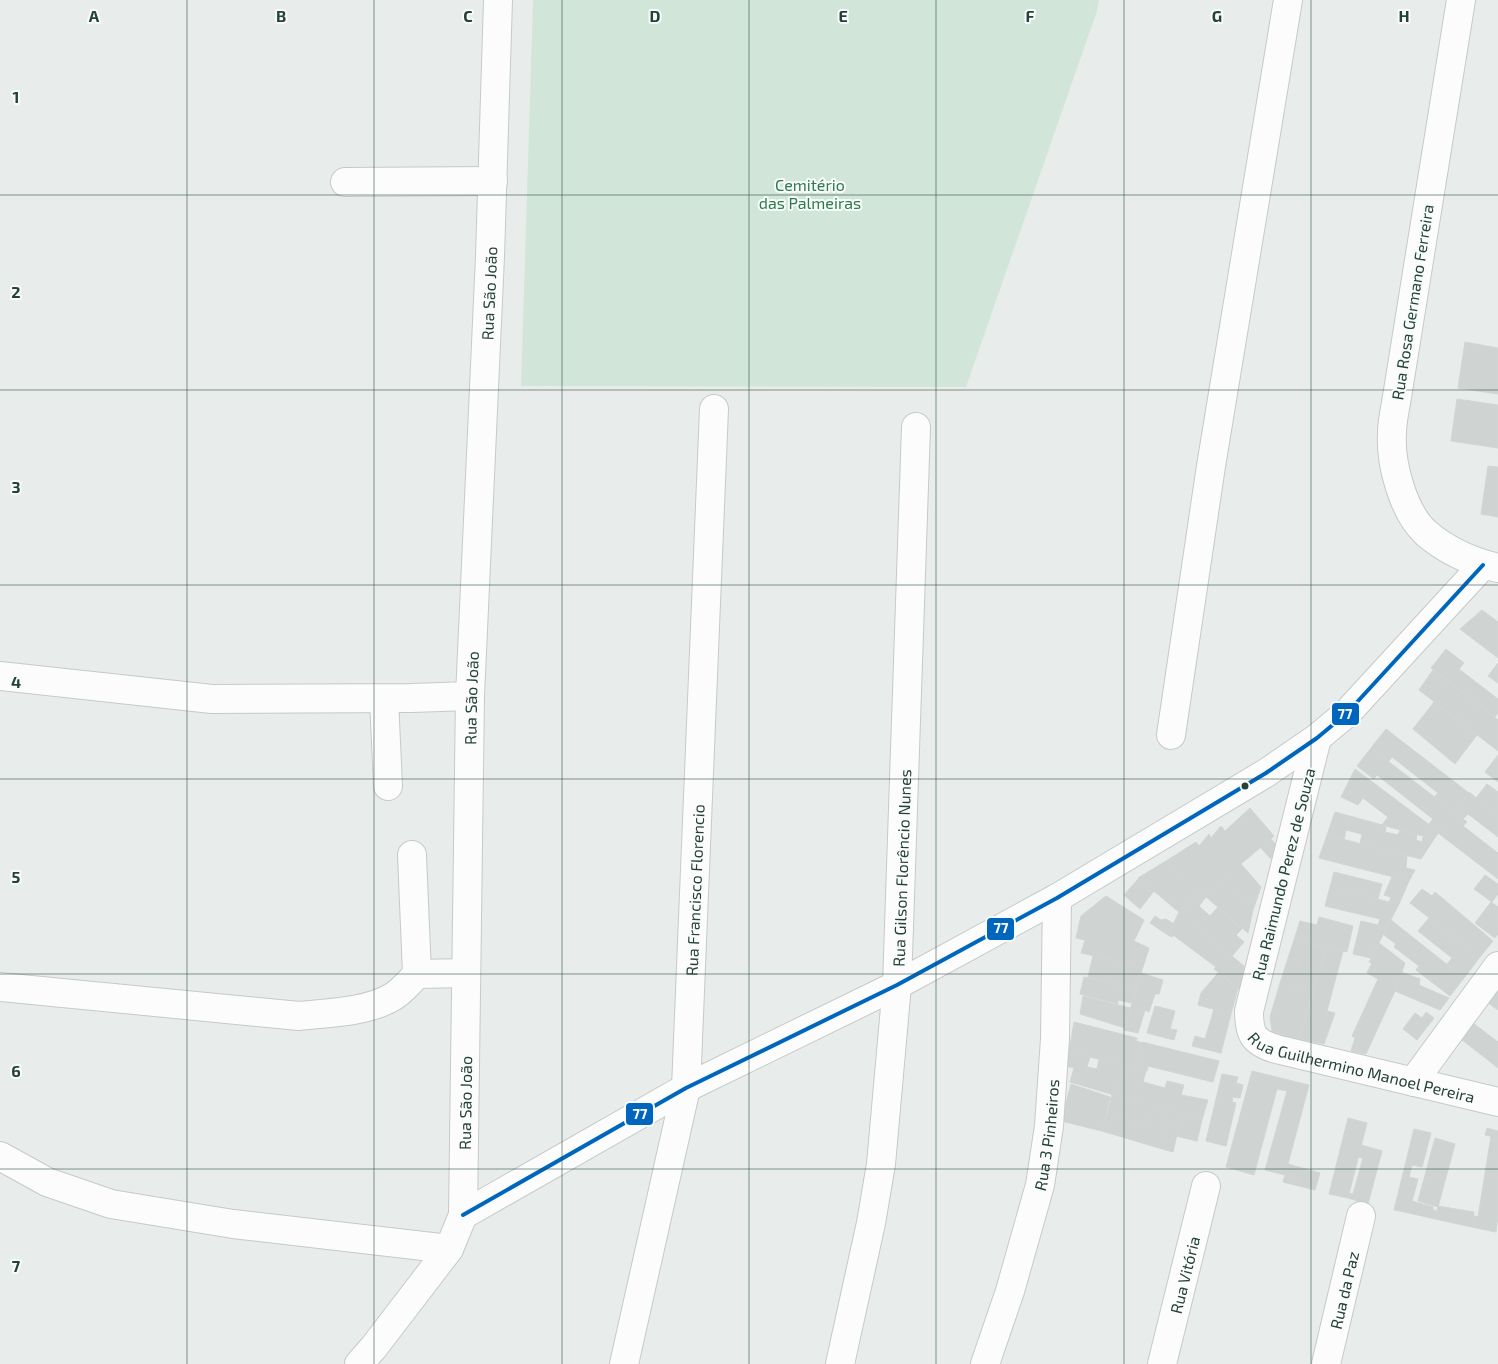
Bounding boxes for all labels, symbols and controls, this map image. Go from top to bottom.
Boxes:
text: A [89,6,100,25]
text: B [276,6,286,25]
text: C [463,6,473,25]
text: D [650,6,661,25]
text: E [838,6,848,25]
text: F [1026,6,1035,25]
text: G [1212,6,1222,25]
text: H [1398,6,1410,25]
text: 1 [13,87,19,106]
park label: Cemitério das Palmeiras [759,175,861,212]
street label: Rua Rosa Germano Ferreira [1387,203,1437,401]
street label: Rua São João [477,246,500,341]
text: 2 [11,282,21,301]
text: 3 [11,477,21,496]
street label: Rua São João [460,651,482,745]
text: 4 [11,672,21,691]
line badge: 77 [1331,702,1360,726]
text: 77 [1338,705,1353,722]
street label: Rua Raimundo Perez de Souza [1247,766,1319,982]
street label: Rua Gilson Florêncio Nunes [888,769,914,967]
unlabelled marker [1240,781,1250,791]
street label: Rua Francisco Florencio [681,804,707,976]
text: 5 [12,867,21,886]
line badge: 77 [986,917,1015,941]
text: 77 [994,919,1009,936]
street label: Rua Guilhermino Manoel Pereira [1245,1028,1477,1106]
street label: Rua São João [454,1056,475,1150]
text: 6 [11,1061,21,1080]
street label: Rua 3 Pinheiros [1029,1079,1062,1193]
line badge: 77 [625,1102,654,1126]
text: 77 [633,1105,648,1122]
street label: Rua Vitória [1165,1234,1203,1315]
street label: Rua da Paz [1325,1249,1362,1331]
text: 7 [12,1256,21,1275]

